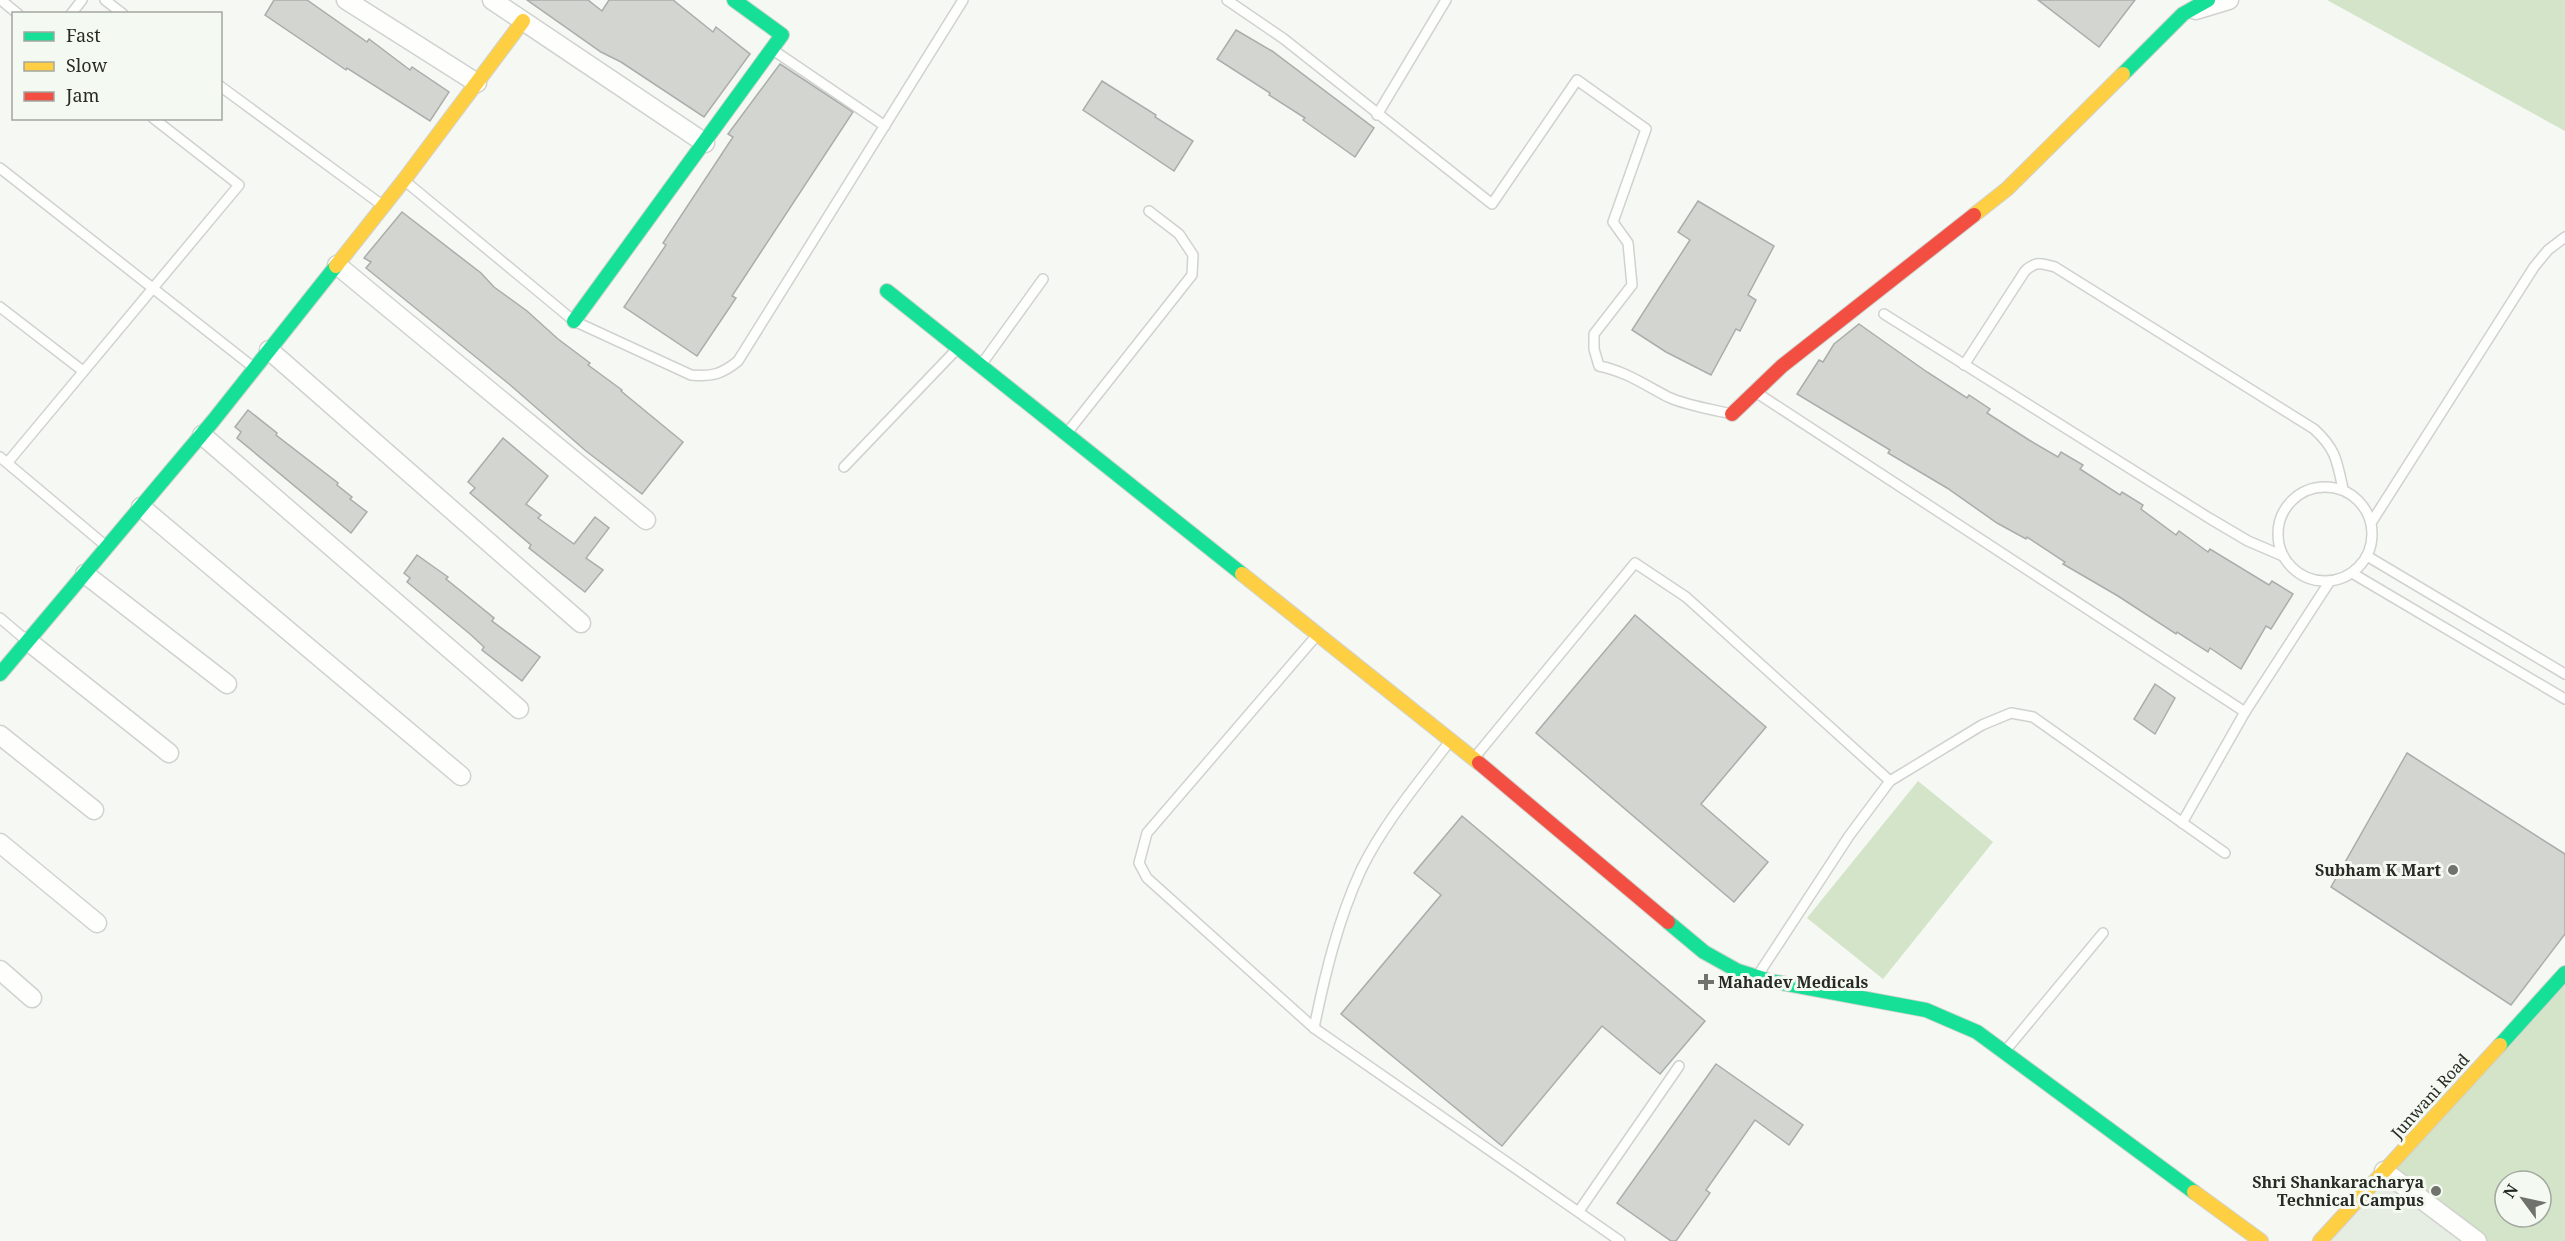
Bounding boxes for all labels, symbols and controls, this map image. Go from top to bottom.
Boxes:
legend [12,12,222,120]
text: Fast [66,23,101,47]
text: Slow [66,53,108,77]
text: Jam [65,83,100,107]
place label: Subham K Mart [2315,859,2442,881]
marker: Subham K Mart [2446,863,2460,877]
place label: Mahadev Medicals [1718,971,1869,993]
marker: Mahadev Medicals [1699,975,1713,989]
street label: Junwani Road [2385,1049,2474,1144]
north arrow [2493,1169,2553,1229]
place label: Shri Shankaracharya Technical Campus [2252,1171,2424,1211]
text: N [2498,1179,2523,1202]
marker: Shri Shankaracharya Technical Campus [2429,1184,2443,1198]

